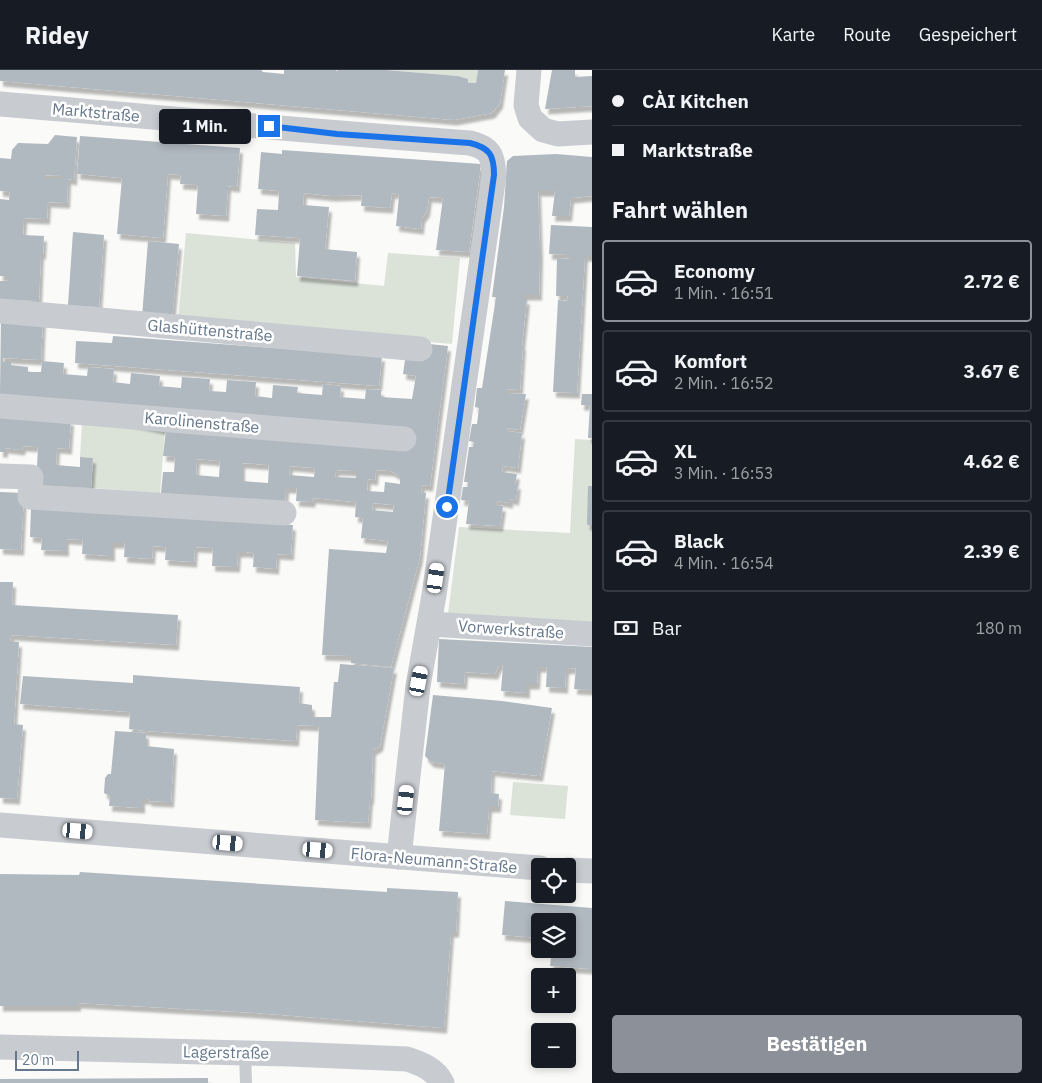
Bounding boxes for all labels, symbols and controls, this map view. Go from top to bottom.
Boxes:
text: Ridey [25,19,89,51]
text: Karte [772,23,815,46]
text: Route [843,23,891,46]
text: Gespeichert [919,23,1017,46]
text: CÀI Kitchen [642,89,749,113]
street label: Marktstraße [51,98,141,126]
callout: 1 Min. [159,108,252,144]
route end [258,115,280,137]
text: 1 Min. [182,116,228,136]
text: Marktstraße [642,138,753,162]
text: Fahrt wählen [612,195,748,224]
icon: car [614,259,659,304]
text: Economy [674,259,755,283]
text: 2.72 € [964,269,1020,293]
text: 1 Min. · 16:51 [674,283,774,303]
street label: Glashüttenstraße [147,315,274,345]
icon: car [614,349,659,394]
text: Komfort [674,349,747,373]
text: 3.67 € [964,359,1020,383]
text: 2 Min. · 16:52 [674,373,774,393]
street label: Karolinenstraße [144,407,260,437]
icon: car [614,439,659,484]
text: XL [674,439,697,463]
text: 4.62 € [964,449,1020,473]
text: 3 Min. · 16:53 [674,463,774,483]
route start [436,496,458,518]
icon: car [614,529,659,574]
text: Black [674,529,724,553]
text: 2.39 € [964,539,1020,563]
text: 4 Min. · 16:54 [674,553,774,573]
car [426,562,445,594]
icon: cash [612,614,640,642]
street label: Vorwerkstraße [457,615,565,643]
text: Bar [652,616,682,640]
text: 180 m [975,618,1022,638]
car [408,665,429,697]
car [396,784,415,816]
car [62,822,93,840]
car [212,834,243,852]
car [302,841,333,859]
street label: Flora-Neumann-Straße [350,843,518,877]
map controls [531,858,576,1068]
button: locate [531,858,576,903]
button: layers [531,913,576,958]
button: + [531,968,576,1013]
button: Bestätigen [612,1015,1022,1073]
button: − [531,1023,576,1068]
street label: Lagerstraße [183,1041,269,1063]
scale bar [15,1048,79,1071]
text: 20 m [22,1051,54,1069]

